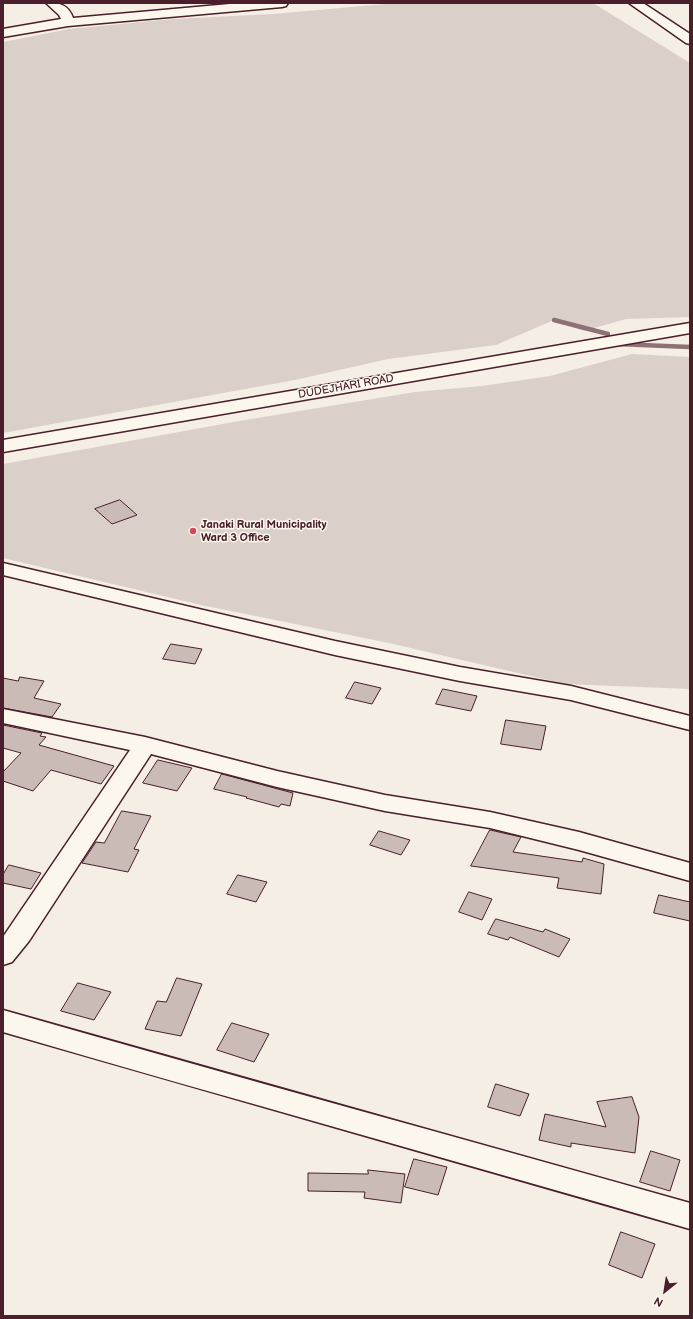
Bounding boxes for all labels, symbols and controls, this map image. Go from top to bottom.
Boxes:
street label: DUDEJHARI ROAD [297,372,395,402]
place label: Janaki Rural Municipality Ward 3 Office [201,518,327,544]
marker: Janaki Rural Municipality Ward 3 Office [188,526,198,536]
north arrow [645,1271,685,1311]
text: N [652,1294,666,1310]

